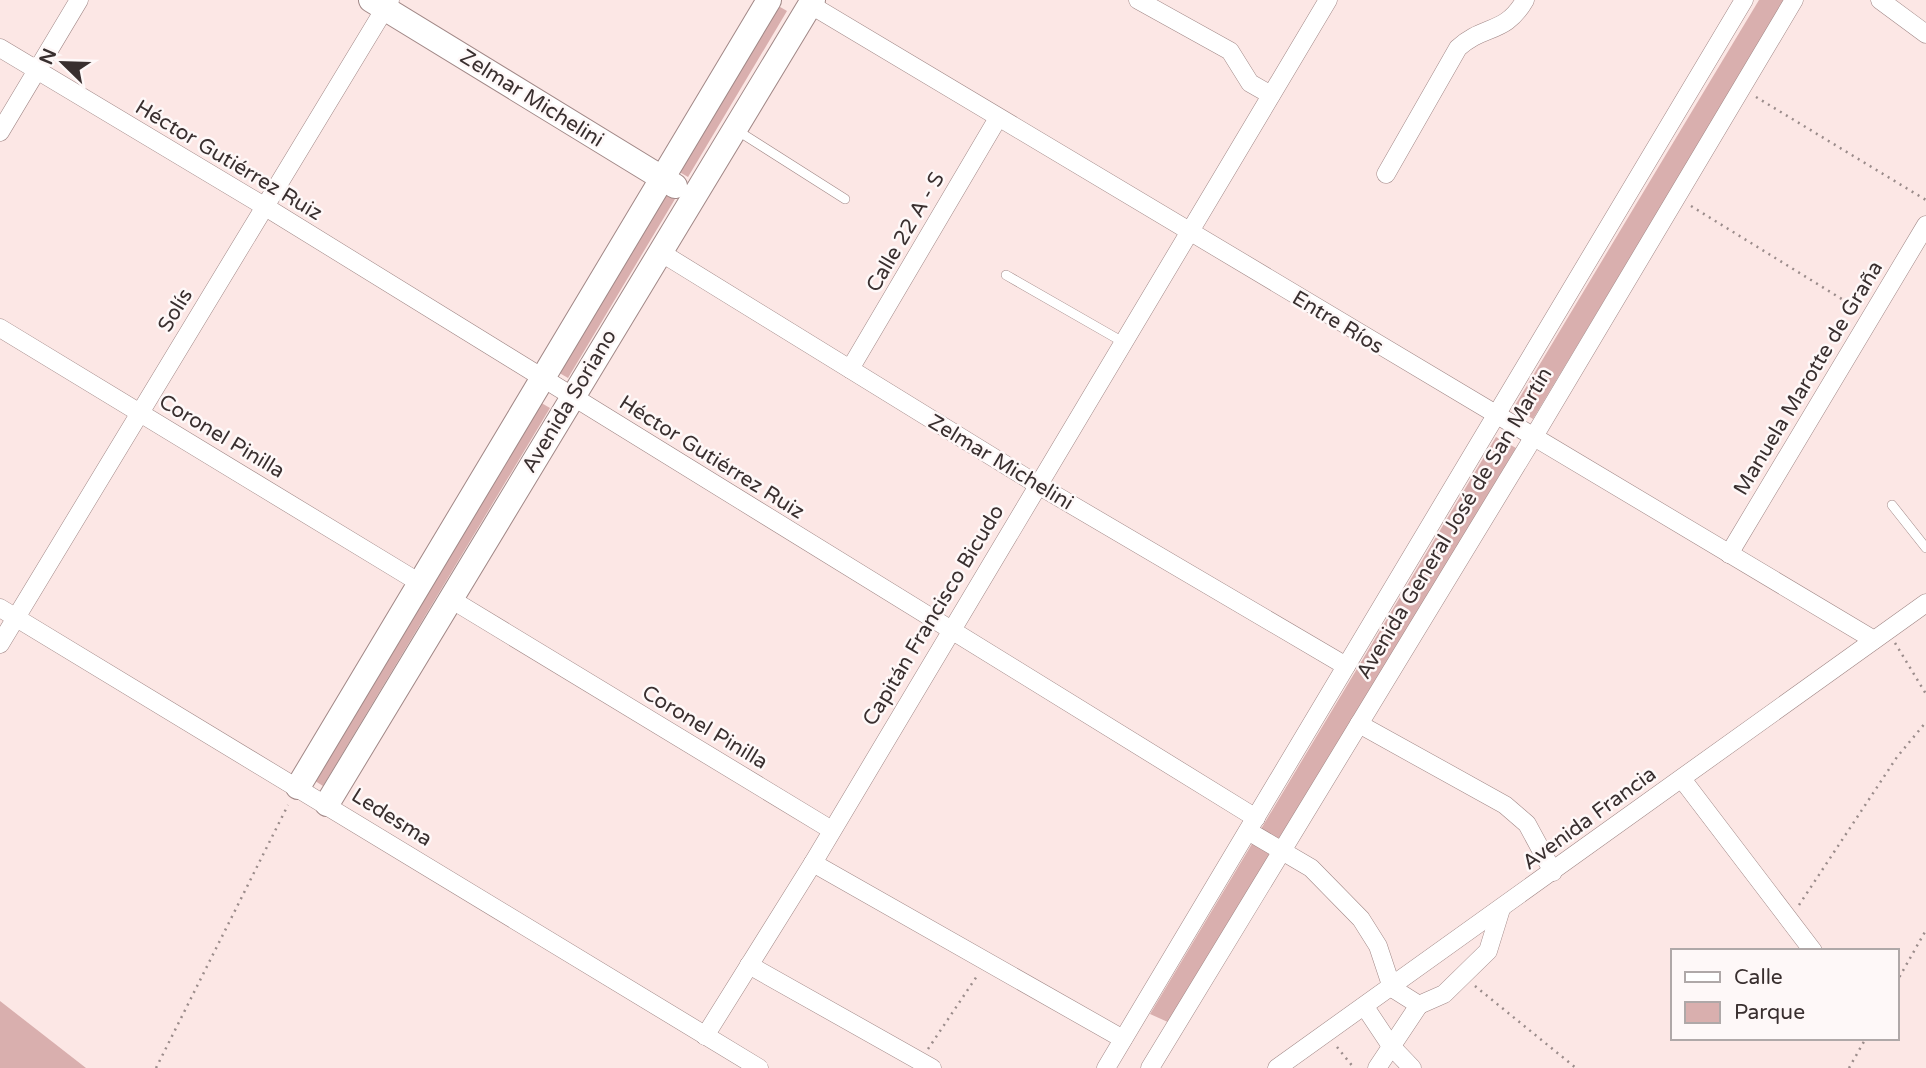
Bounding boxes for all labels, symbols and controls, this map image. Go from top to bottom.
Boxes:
north arrow [28,28,98,98]
street label: Zelmar Michelini [455,44,608,153]
text: N [35,45,61,68]
street label: Héctor Gutiérrez Ruiz [131,95,327,226]
street label: Calle 22 A - S [861,168,950,297]
street label: Manuela Marotte de Graña [1729,257,1888,500]
street label: Solís [153,284,198,337]
street label: Entre Ríos [1288,285,1388,359]
street label: Avenida Soriano [517,325,622,477]
street label: Avenida General José de San Martín [1351,363,1558,684]
street label: Coronel Pinilla [154,389,289,484]
street label: Héctor Gutiérrez Ruiz [615,390,809,525]
street label: Zelmar Michelini [924,409,1078,516]
street label: Capitán Francisco Bicudo [857,500,1009,730]
street label: Coronel Pinilla [637,680,772,775]
street label: Avenida Francia [1517,761,1661,875]
street label: Ledesma [347,783,437,852]
legend [1671,949,1898,1040]
text: Calle [1734,965,1783,990]
text: Parque [1734,1000,1805,1025]

